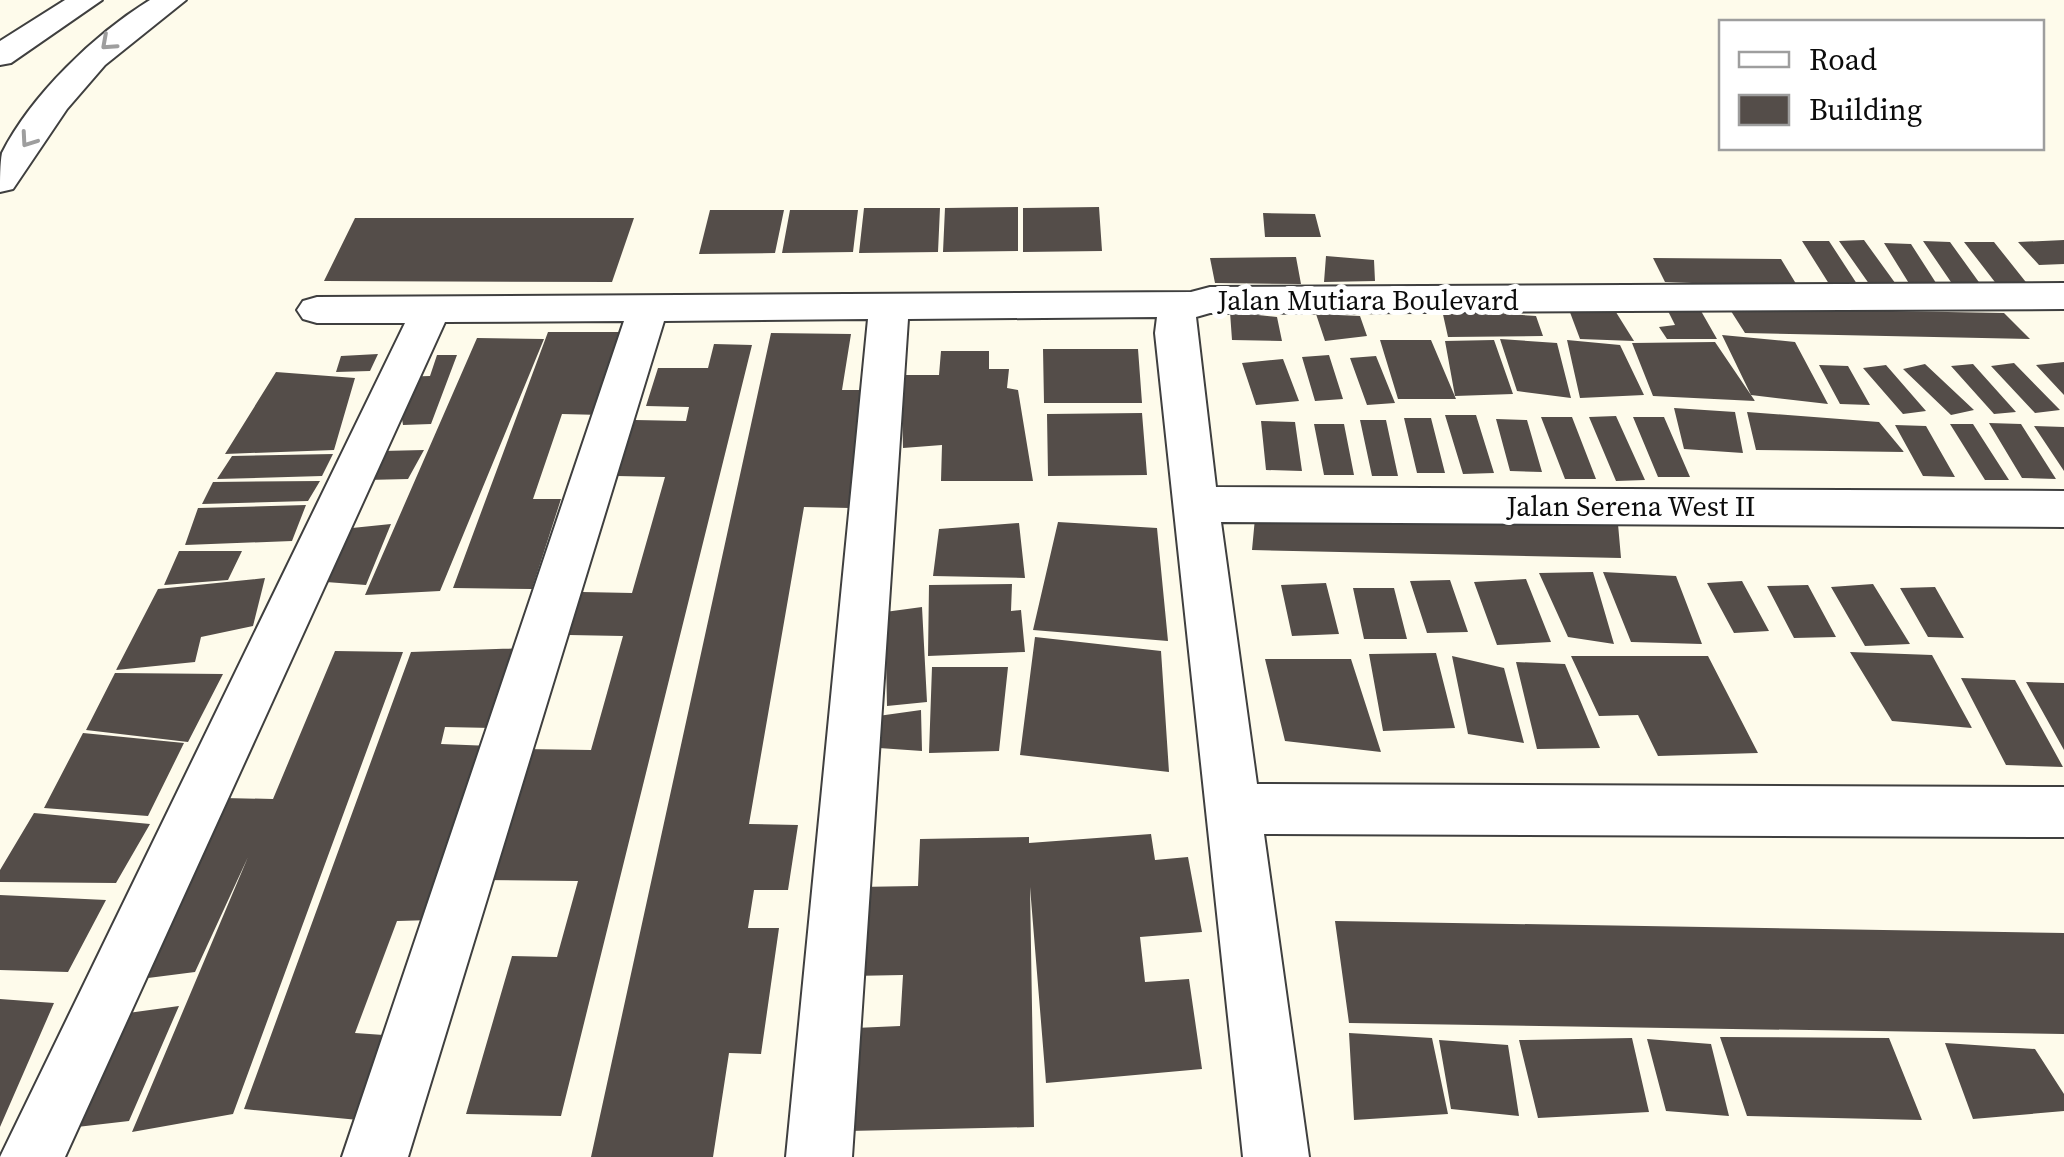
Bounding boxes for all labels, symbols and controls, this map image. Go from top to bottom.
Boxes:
legend [1719,20,2044,150]
one-way arrow [101,31,120,49]
text: Road [1809,39,1877,80]
text: Building [1809,89,1922,130]
one-way arrow [22,129,40,148]
street label: Jalan Mutiara Boulevard [1216,281,1519,319]
street label: Jalan Serena West II [1506,487,1755,525]

